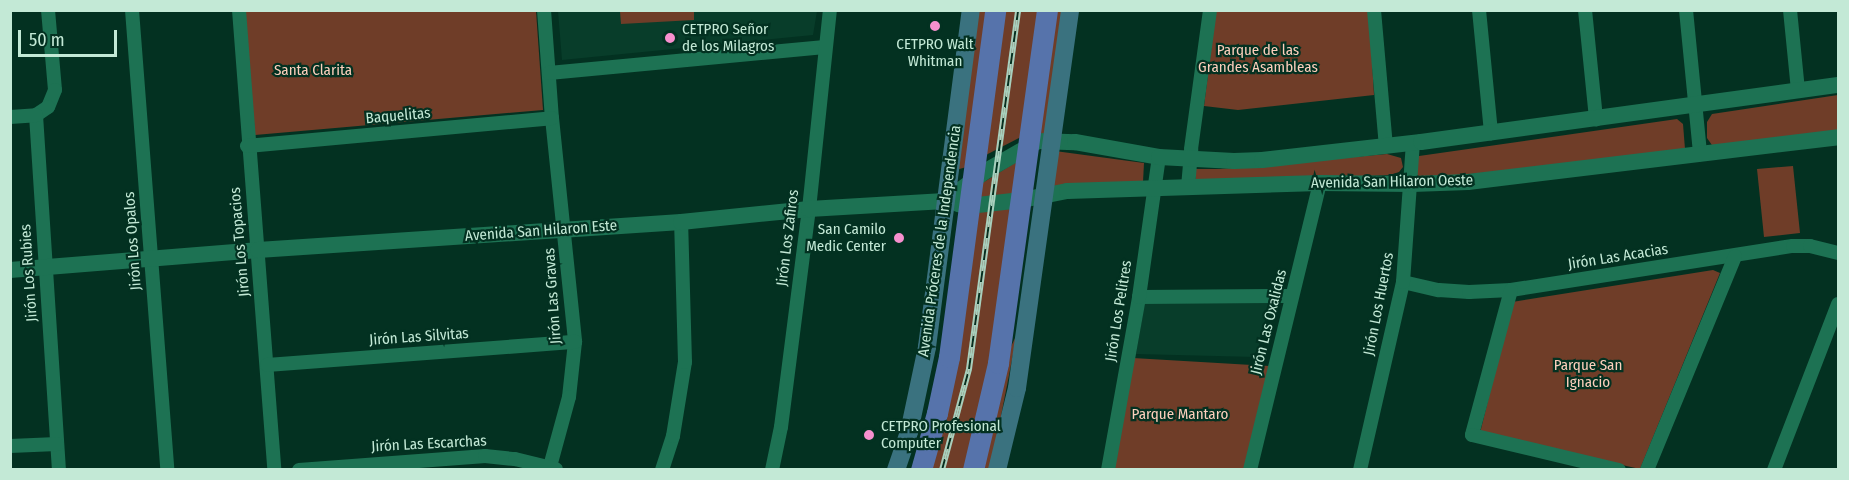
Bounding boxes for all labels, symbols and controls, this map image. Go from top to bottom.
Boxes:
scale bar [21,18,120,56]
marker: CETPRO Walt Whitman [928,19,942,33]
place label: CETPRO Señor de los Milagros [682,20,774,55]
text: 50 m [29,29,65,51]
marker: CETPRO Señor de los Milagros [663,31,677,45]
place label: CETPRO Walt Whitman [896,35,974,70]
park label: Parque de las Grandes Asambleas [1198,41,1318,76]
park label: Santa Clarita [274,62,352,80]
street label: Baquelitas [365,104,431,128]
street label: Avenida Próceres de la Independencia [915,124,965,358]
street label: Avenida San Hilaron Oeste [1311,172,1473,192]
street label: Jirón Los Topacios [226,187,254,297]
street label: Jirón Los Zafiros [773,189,803,287]
street label: Jirón Los Opalos [121,191,145,291]
street label: Avenida San Hilaron Este [464,217,618,245]
place label: San Camilo Medic Center [806,220,886,255]
street label: Jirón Los Rubies [17,224,41,322]
marker: San Camilo Medic Center [890,229,908,247]
street label: Jirón Las Acacias [1567,240,1669,274]
street label: Jirón Las Gravas [541,247,565,345]
street label: Jirón Los Huertos [1360,251,1398,357]
street label: Jirón Los Pelitres [1102,259,1136,363]
street label: Jirón Las Oxalidas [1247,267,1291,377]
street label: Jirón Las Silvitas [369,325,469,349]
park label: Parque San Ignacio [1554,356,1622,391]
park label: Parque Mantaro [1132,406,1228,424]
place label: CETPRO Profesional Computer [881,417,1001,452]
marker: CETPRO Profesional Computer [862,428,876,442]
street label: Jirón Las Escarchas [371,432,487,456]

